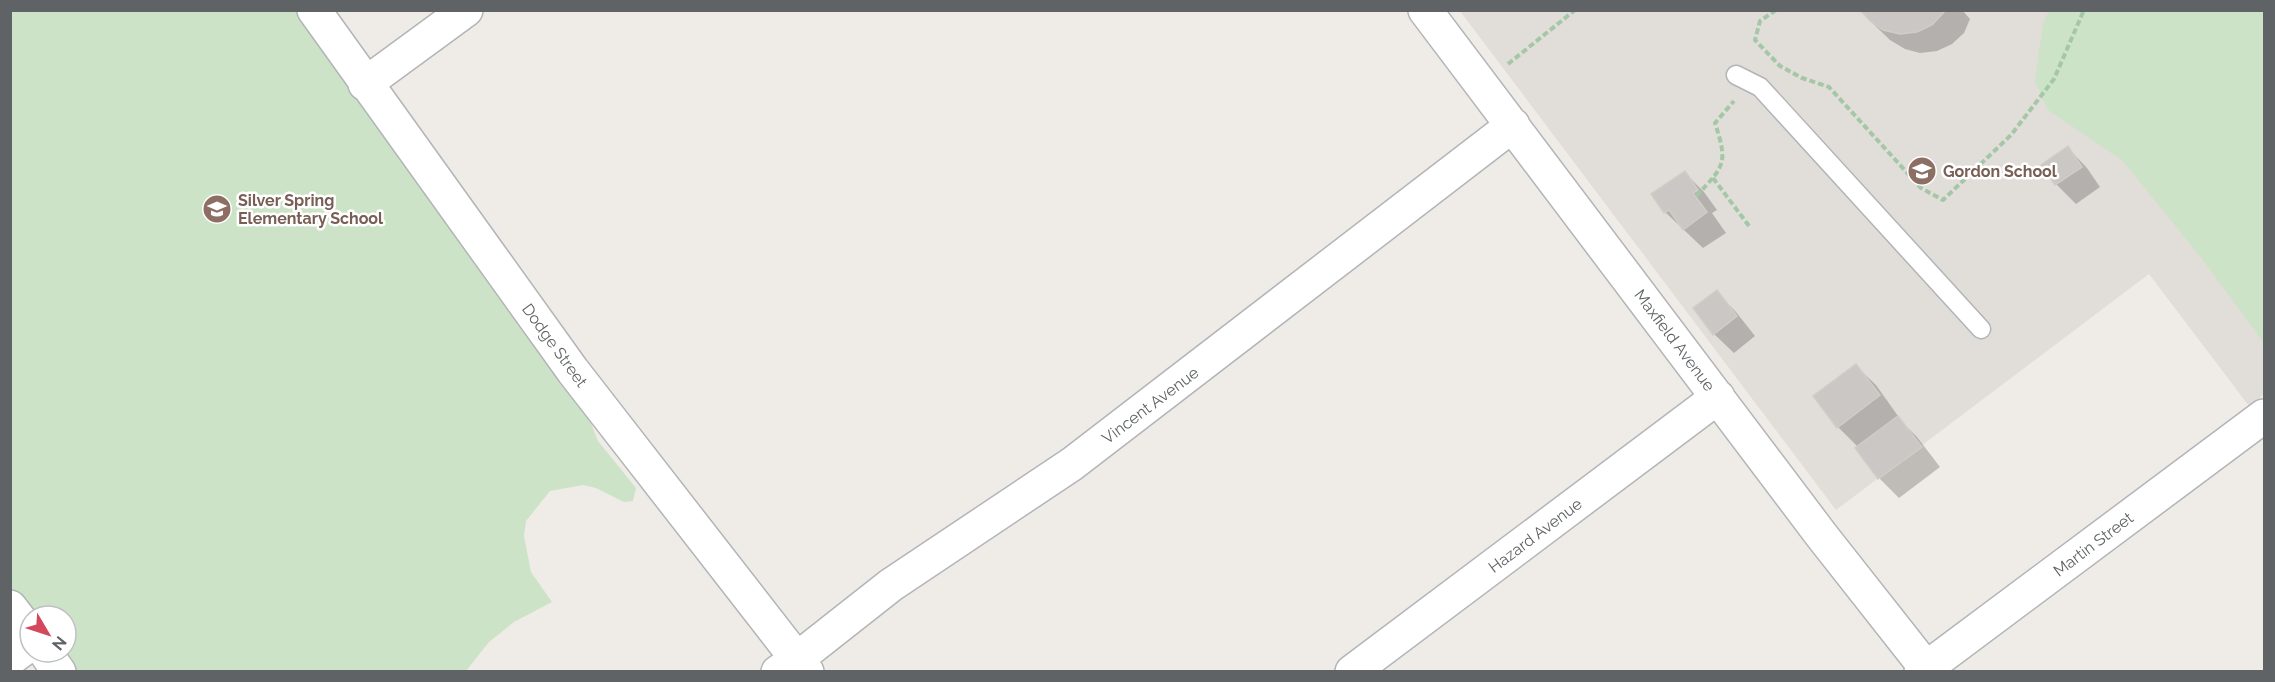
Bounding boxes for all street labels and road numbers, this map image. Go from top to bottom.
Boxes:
street label: Maxfield Avenue [1630,286,1719,395]
street label: Dodge Street [518,300,592,391]
street label: Vincent Avenue [1098,363,1202,448]
street label: Hazard Avenue [1485,494,1586,577]
street label: Martin Street [2050,508,2137,581]

